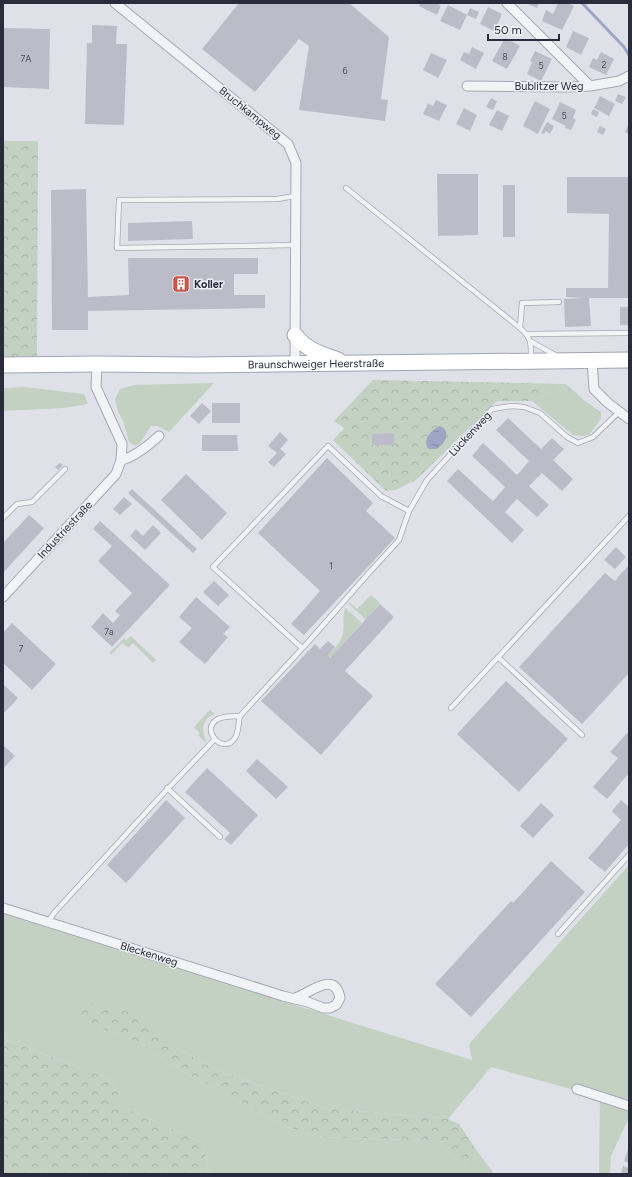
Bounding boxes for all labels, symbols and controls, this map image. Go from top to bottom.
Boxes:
scale bar [488,16,559,42]
text: 50 m [494,23,522,37]
house number: 8 [502,51,508,62]
house number: 7A [21,53,31,64]
house number: 2 [601,59,607,70]
house number: 5 [538,60,544,71]
house number: 6 [342,65,348,76]
street label: Bublitzer Weg [515,80,583,93]
street label: Bruchkampweg [216,84,284,142]
house number: 5 [561,110,567,121]
building icon: Koller [171,274,191,294]
place label: Koller [194,278,224,291]
street label: Braunschweiger Heerstraße [248,356,384,371]
street label: Lückenweg [446,409,494,459]
street label: Industriestraße [35,498,95,562]
house number: 1 [329,560,333,571]
house number: 7a [104,626,114,637]
house number: 7 [19,643,24,654]
street label: Bleckenweg [119,939,179,969]

